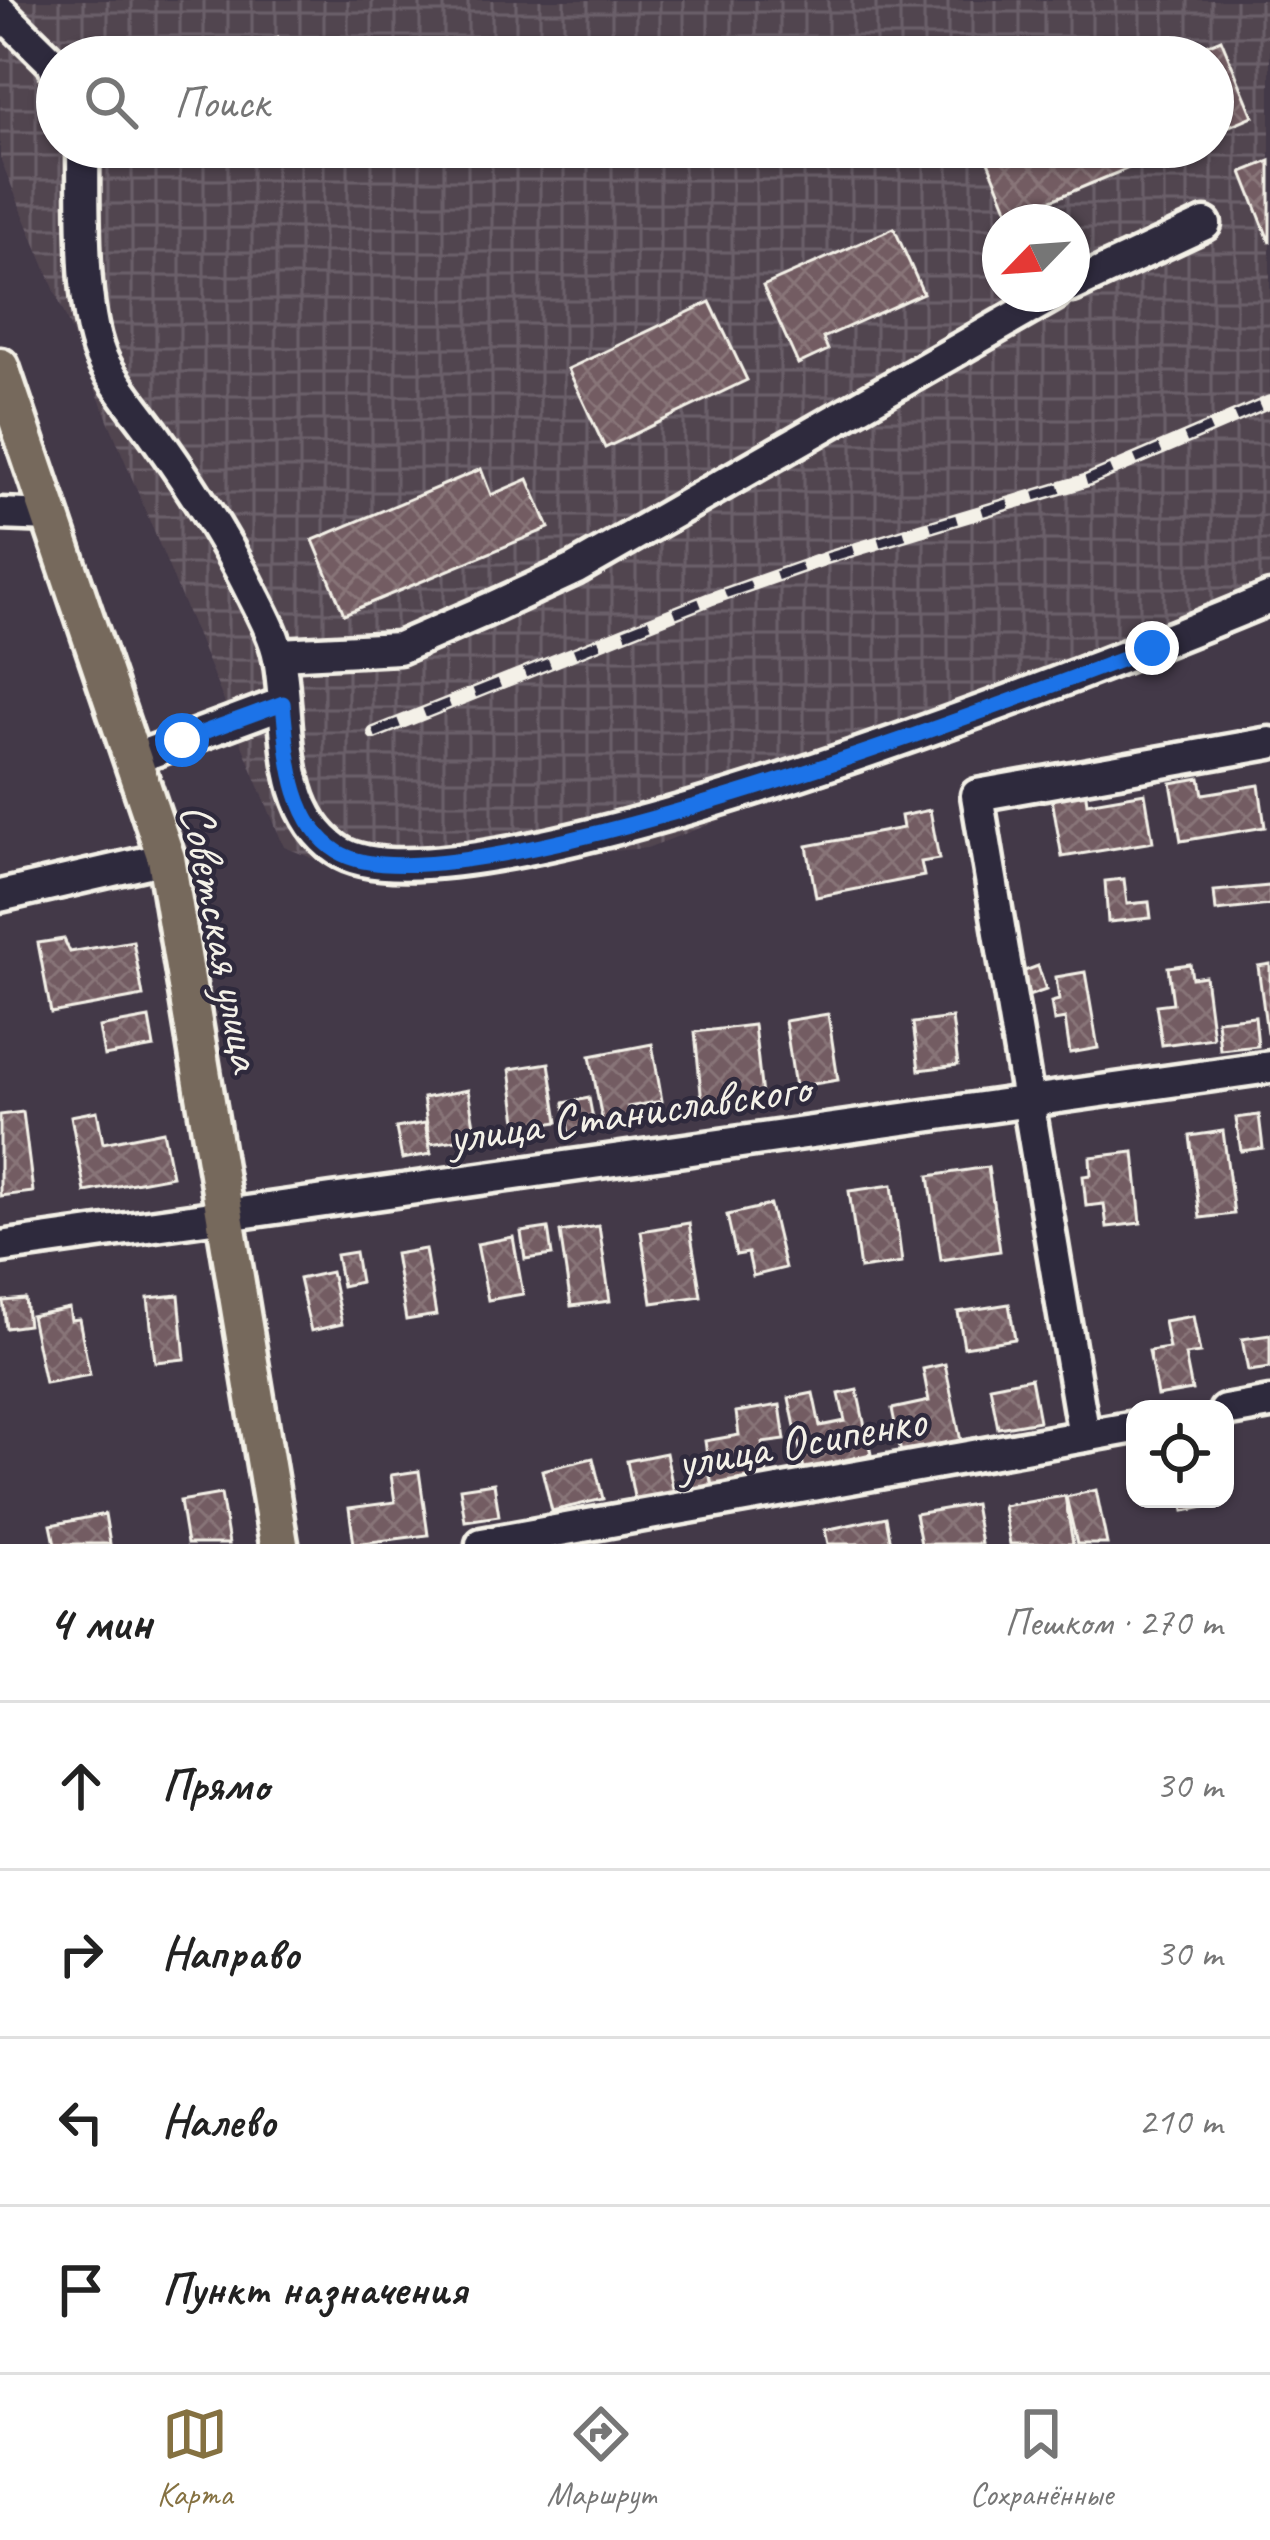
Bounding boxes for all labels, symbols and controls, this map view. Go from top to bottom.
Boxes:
search box [36,36,1234,168]
icon: search [78,69,144,135]
text: Поиск [174,74,269,131]
north arrow [982,204,1090,312]
route end [1125,621,1179,675]
route start [155,713,209,767]
street label: Советская улица [167,798,278,1079]
street label: улица Станиславского [442,1056,818,1167]
street label: улица Осипенко [669,1389,932,1493]
map controls [1126,1400,1234,1508]
button: locate [1126,1400,1234,1508]
text: 4 мин [48,1590,152,1654]
text: Пешком · 270 m [1004,1598,1222,1647]
icon: ahead [48,1753,114,1819]
text: Прямо [162,1757,269,1814]
text: 30 m [1156,1761,1222,1810]
icon: right [48,1921,114,1987]
text: Направо [162,1925,300,1982]
text: 30 m [1156,1929,1222,1978]
icon: left [48,2089,114,2155]
text: Налево [162,2093,276,2150]
text: 210 m [1138,2097,1222,2146]
icon: arrive [48,2257,114,2323]
text: Пункт назначения [162,2261,467,2318]
tab: Карта [157,2401,233,2515]
tab: Маршрут [547,2401,656,2515]
tab: Сохранённые [970,2401,1113,2515]

